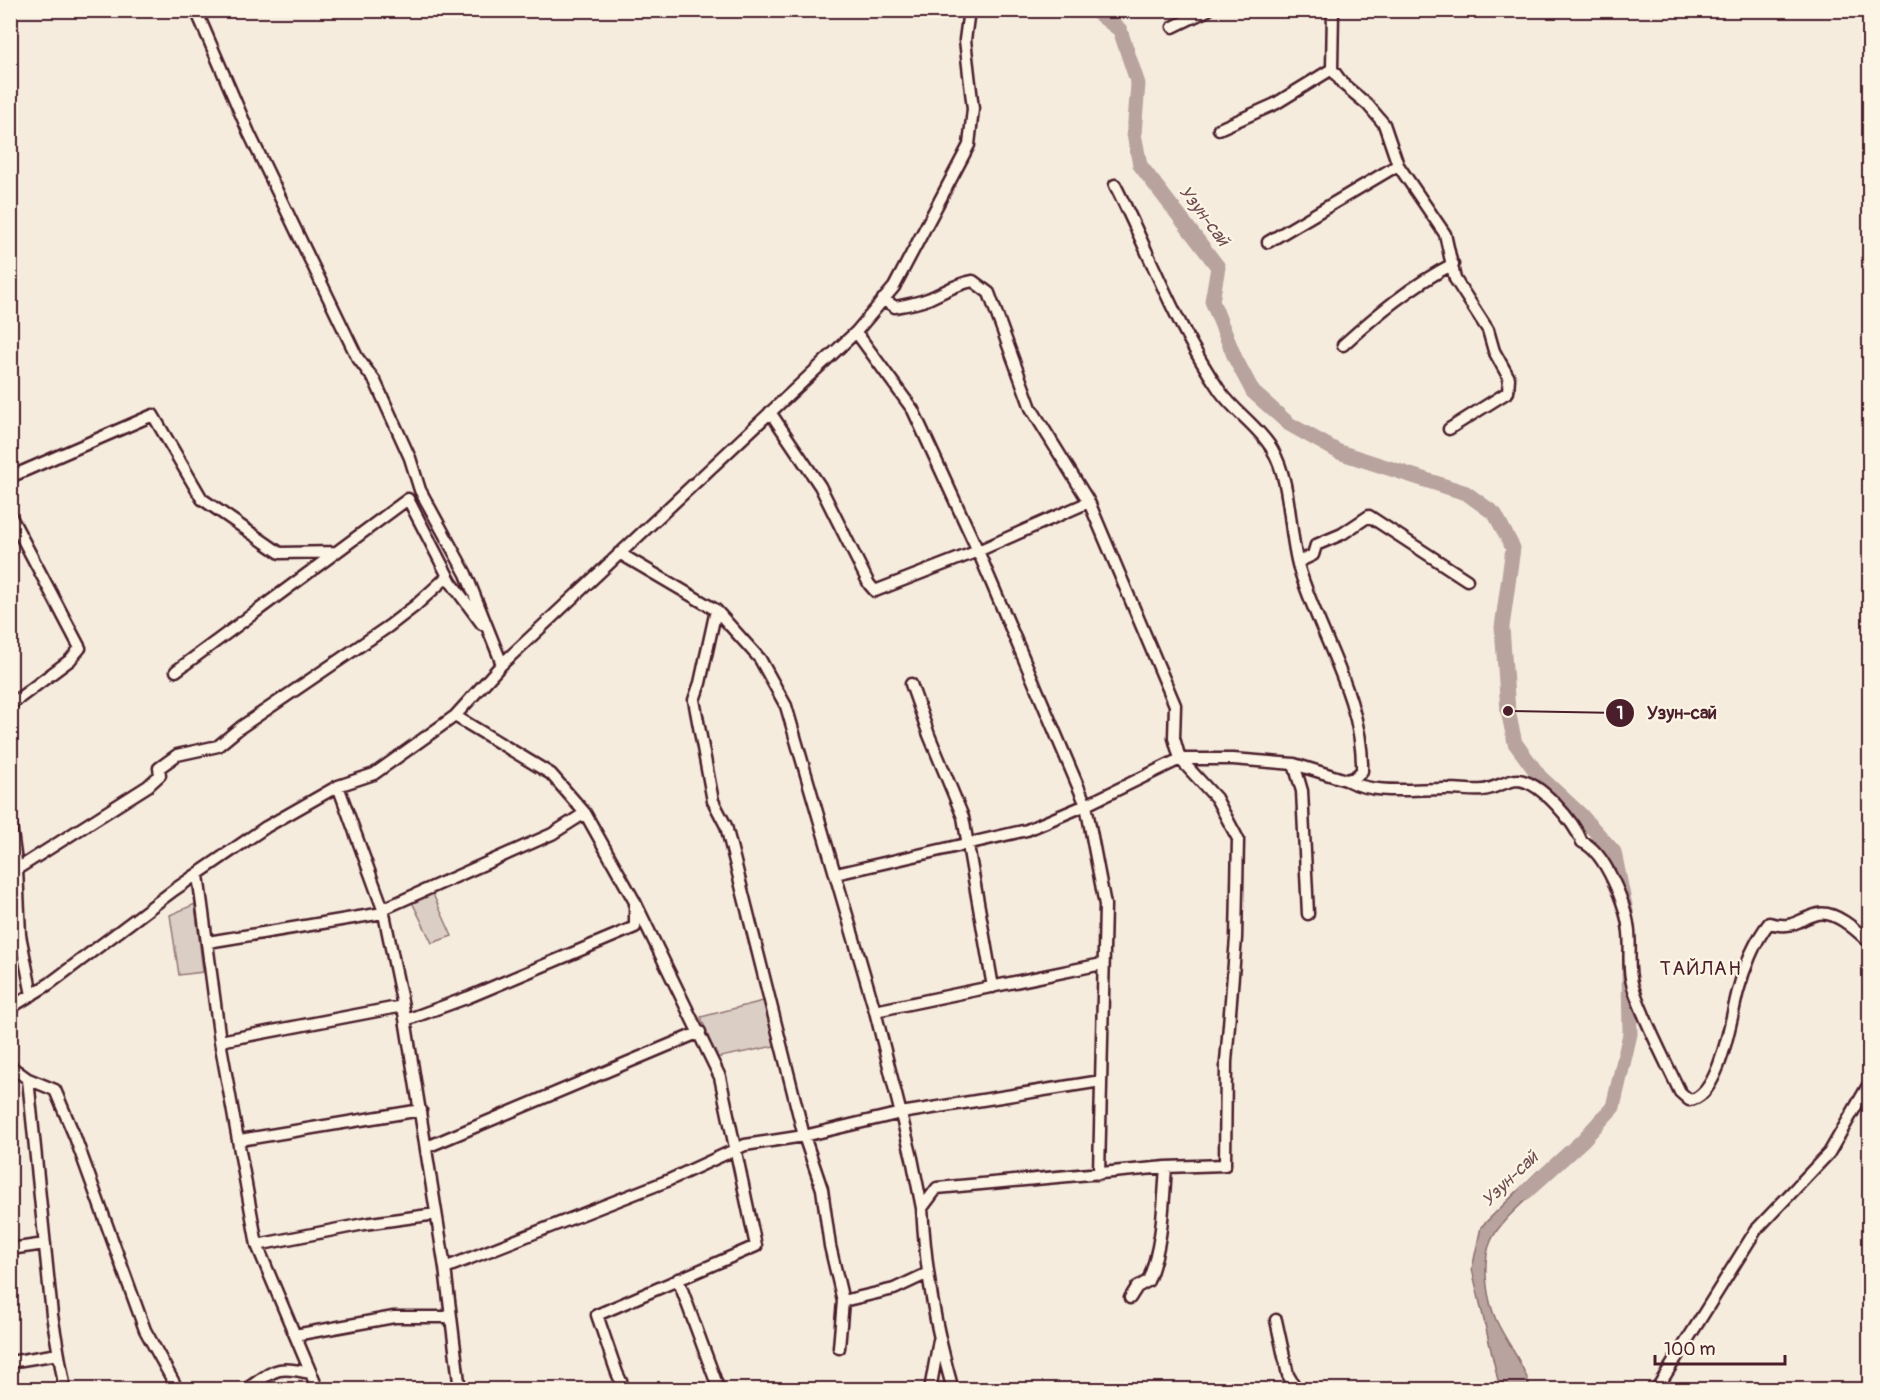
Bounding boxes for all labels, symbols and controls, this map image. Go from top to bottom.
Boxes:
water label: Узун-сай [1174,181,1235,252]
callout: Узун-сай [1605,695,1729,731]
text: 1 [1616,702,1624,725]
text: Узун-сай [1647,702,1717,725]
district label: ТАЙЛАН [1660,956,1742,981]
water label: Узун-сай [1477,1145,1544,1212]
scale bar [1655,1328,1786,1366]
text: 100 m [1664,1338,1716,1361]

